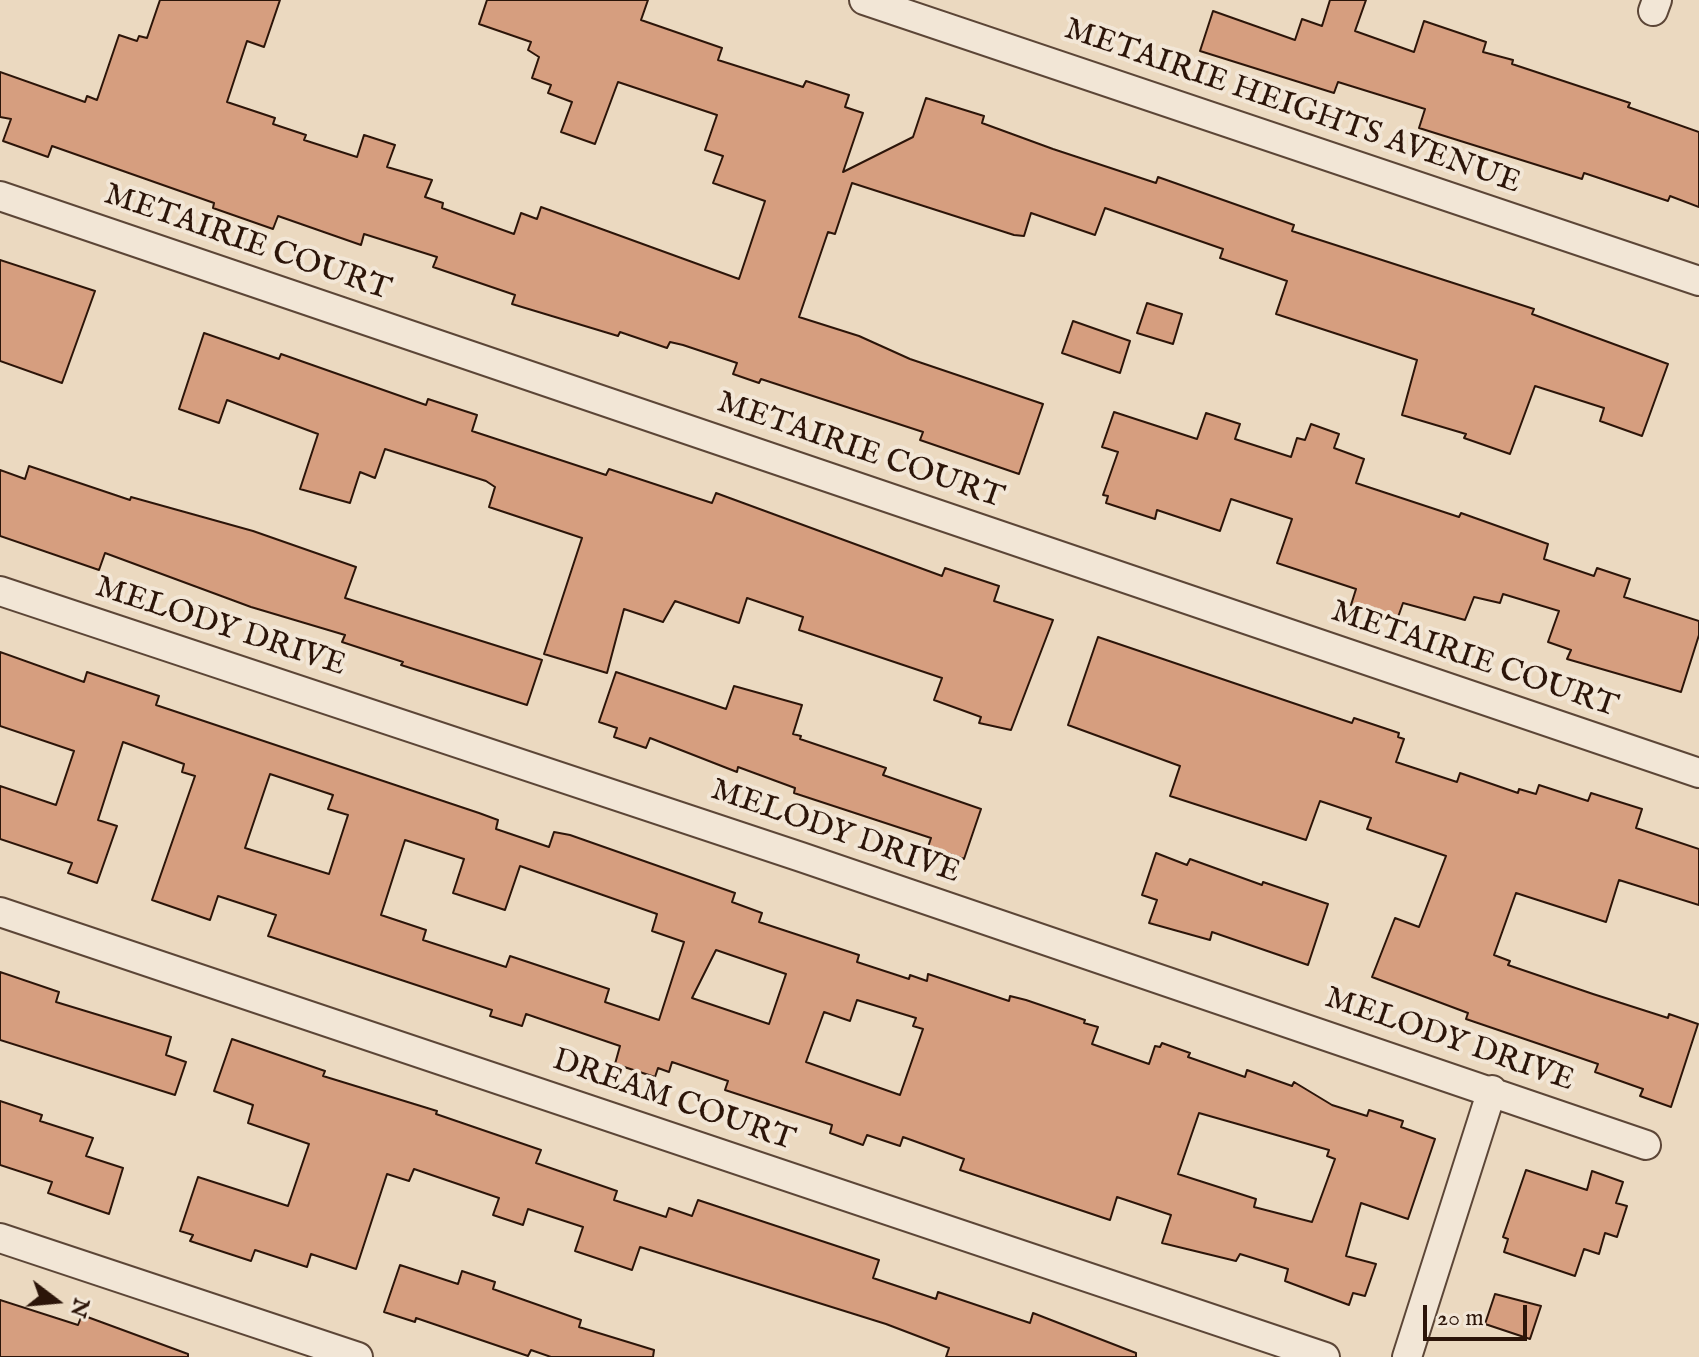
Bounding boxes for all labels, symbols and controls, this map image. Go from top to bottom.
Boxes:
street label: METAIRIE HEIGHTS AVENUE [1059,12,1525,204]
street label: METAIRIE COURT [99,177,395,311]
street label: METAIRIE COURT [712,385,1008,519]
street label: MELODY DRIVE [90,569,350,687]
street label: METAIRIE COURT [1326,594,1622,728]
street label: MELODY DRIVE [705,772,965,894]
street label: MELODY DRIVE [1319,980,1579,1102]
street label: DREAM COURT [547,1043,799,1161]
north arrow [16,1261,96,1341]
scale bar [1427,1289,1531,1339]
text: N [63,1295,95,1321]
text: 20 m [1437,1303,1484,1334]

